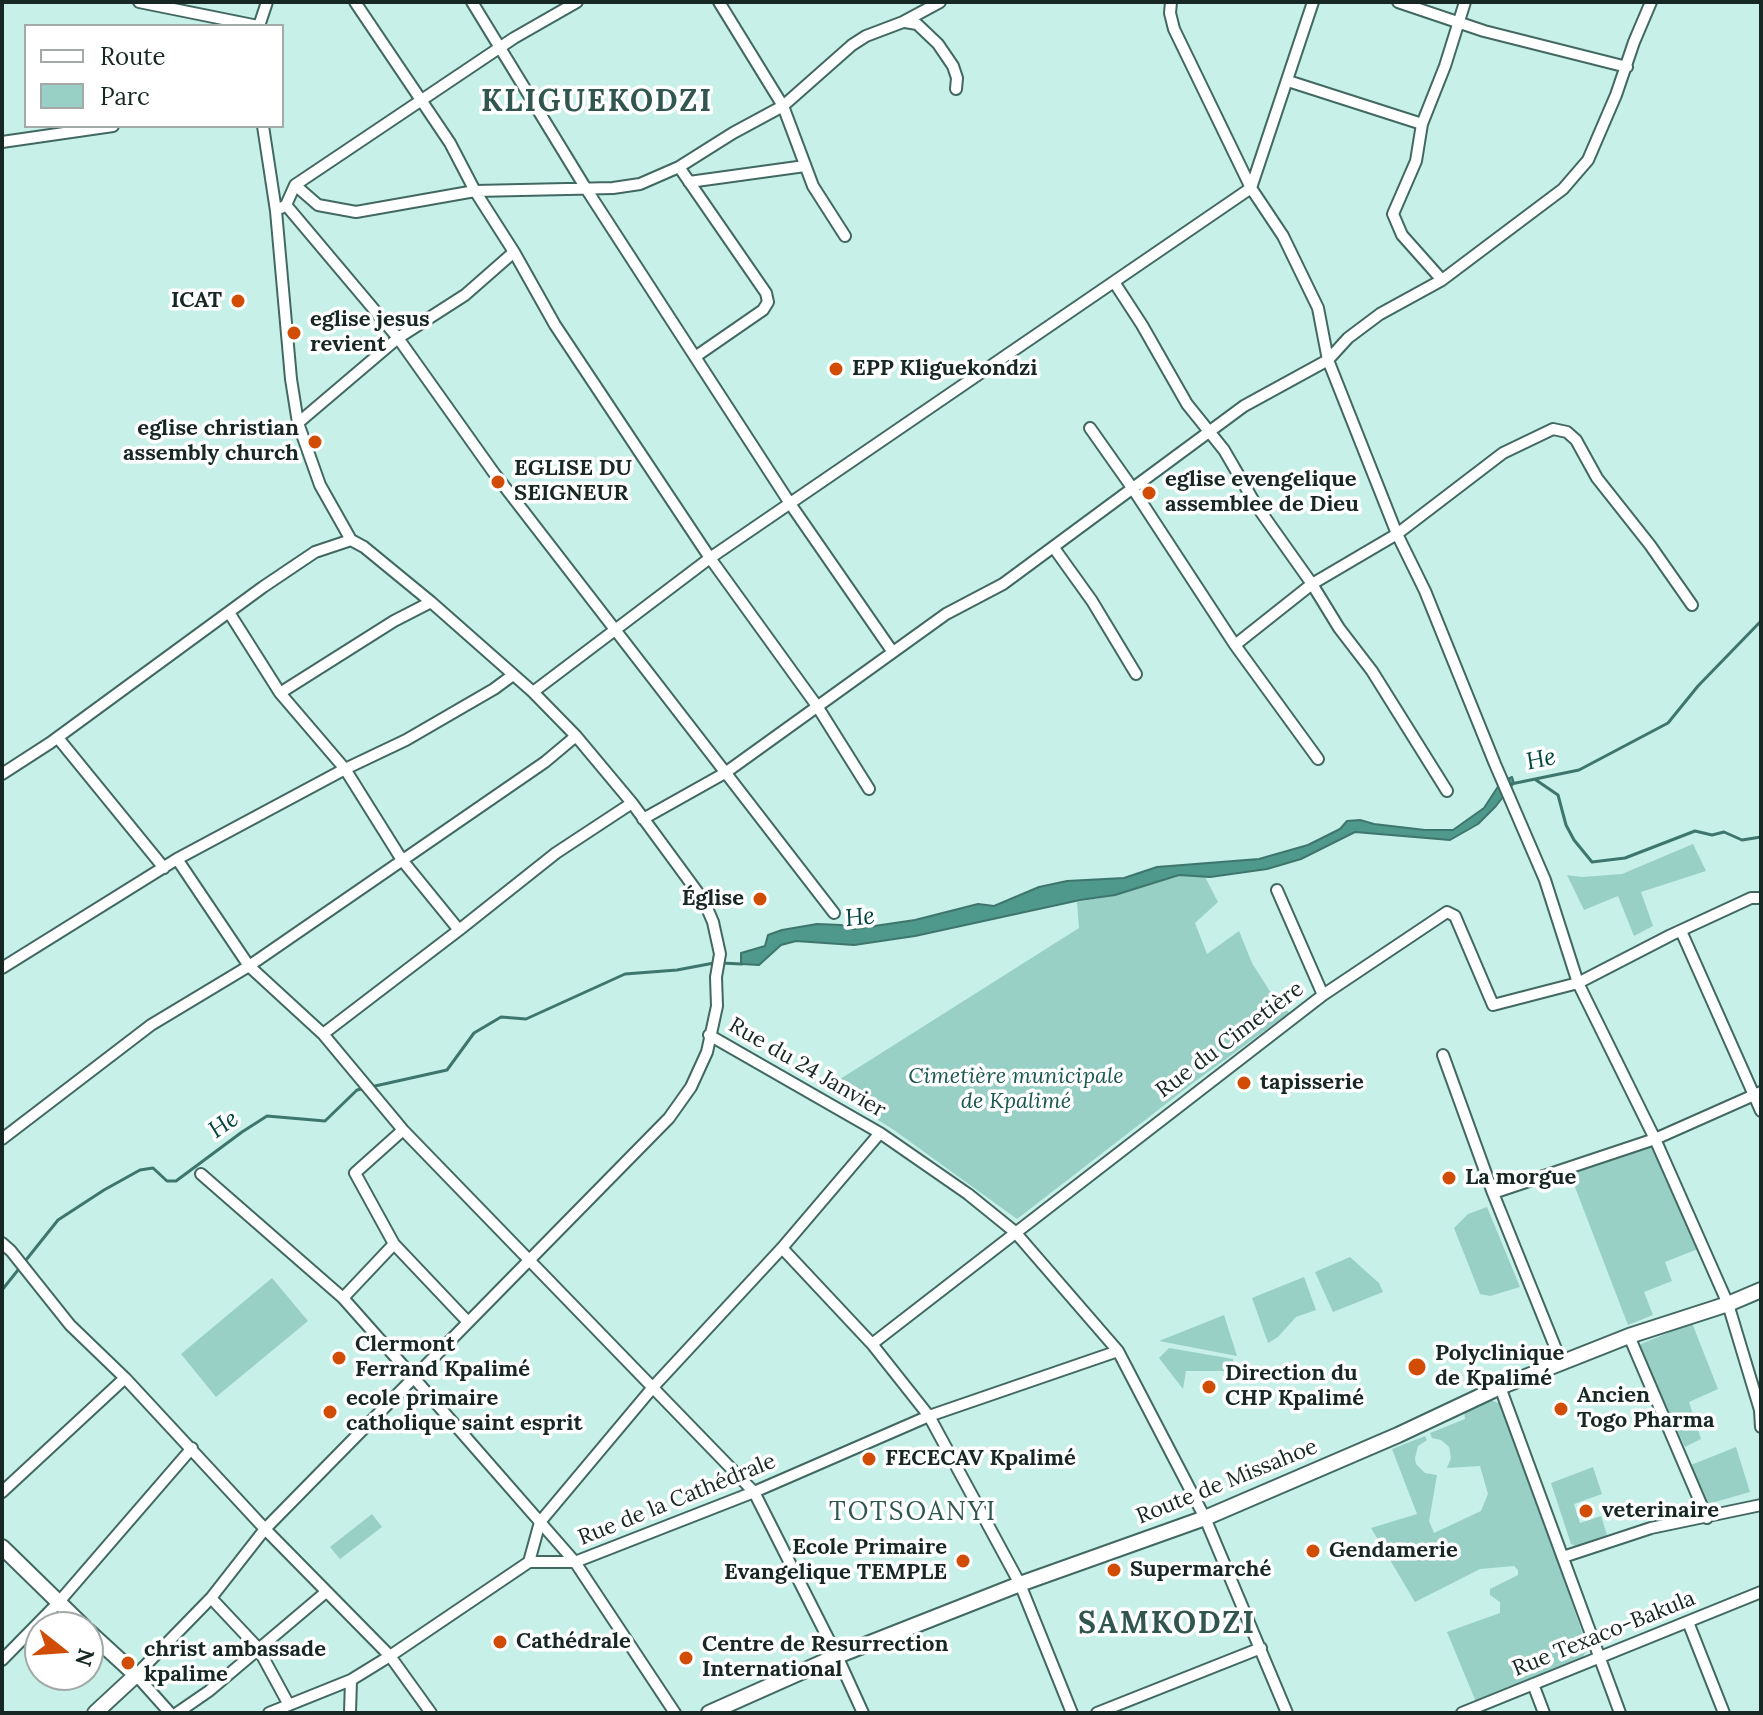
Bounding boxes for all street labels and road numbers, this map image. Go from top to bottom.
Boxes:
street label: Rue du Cimetière [1151,976,1309,1104]
street label: Rue du 24 Janvier [724,1012,890,1124]
street label: Route de Missahoe [1133,1434,1321,1530]
street label: Rue de la Cathédrale [574,1448,780,1552]
street label: Rue Texaco-Bakula [1509,1585,1699,1683]

